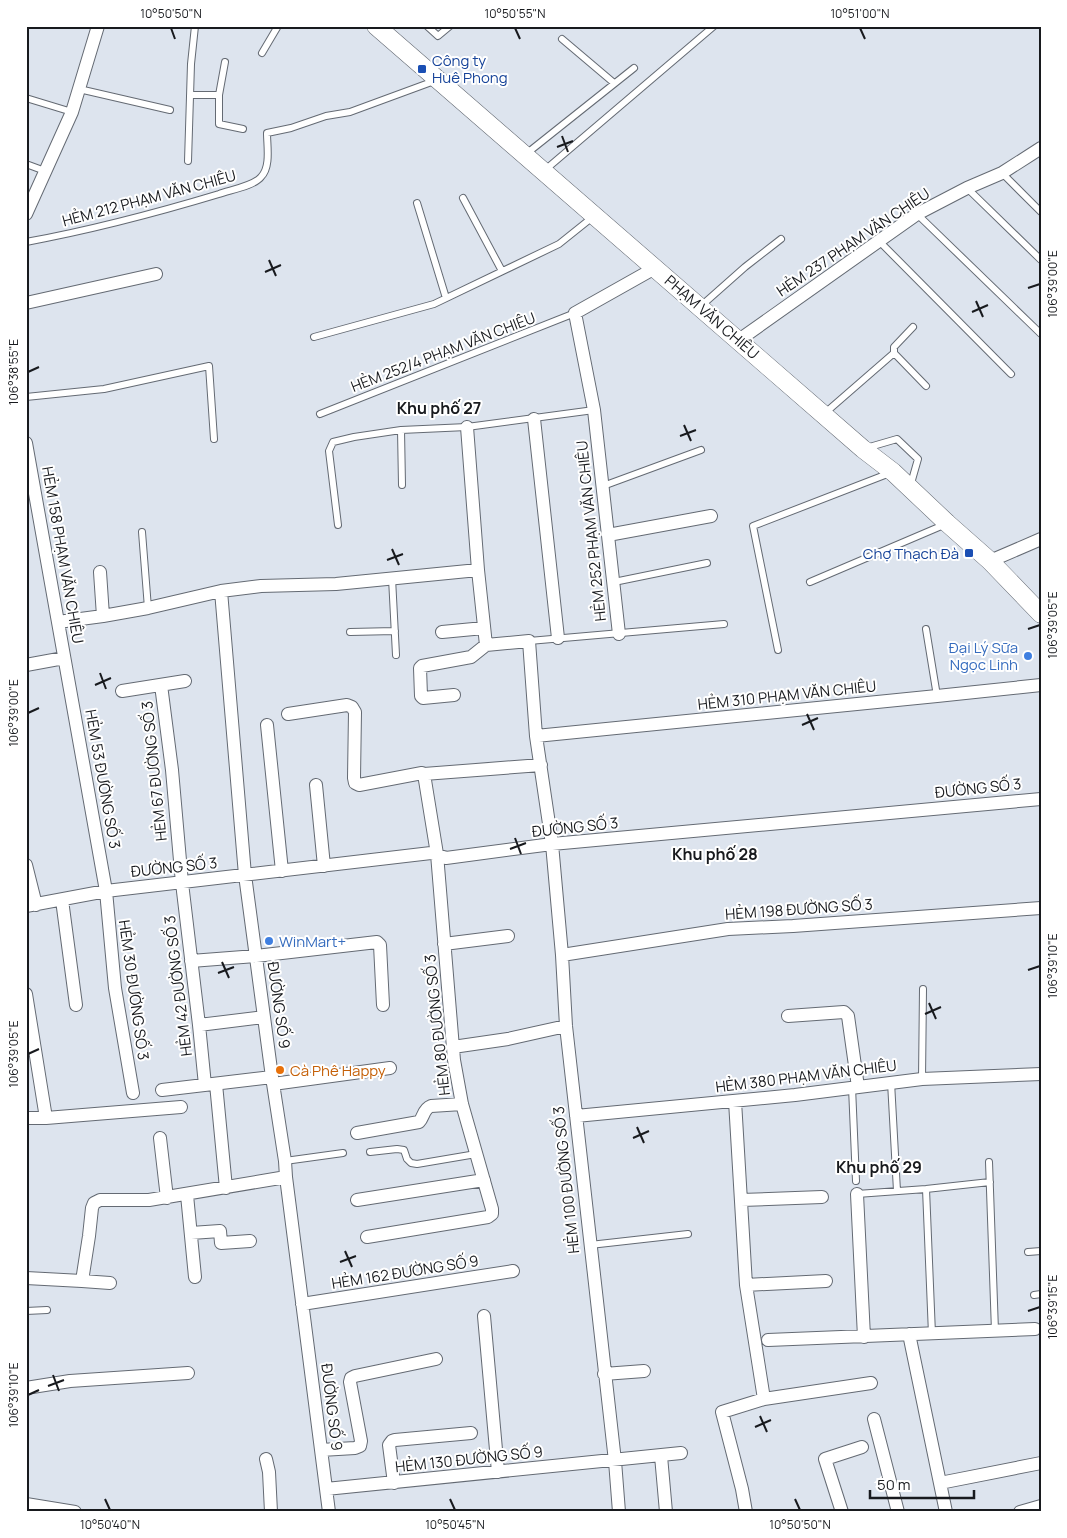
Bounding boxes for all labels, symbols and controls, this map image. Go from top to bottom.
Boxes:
text: 10°50'50"N [140,5,202,22]
text: 10°50'55"N [485,5,546,22]
text: 10°51'00"N [830,5,890,22]
place label: Công ty Huê Phong [432,50,508,88]
marker: Công ty Huê Phong [416,63,428,75]
street label: HẺM 212 PHẠM VĂN CHIÊU [60,165,238,231]
street label: HẺM 237 PHẠM VĂN CHIÊU [772,183,934,301]
text: 106°39'00"E [1044,250,1061,318]
street label: PHẠM VĂN CHIÊU [660,270,764,364]
street label: HẺM 252/4 PHẠM VĂN CHIÊU [348,307,538,397]
text: 106°38'55"E [5,339,22,405]
district label: Khu phố 27 [397,397,481,419]
street label: HẺM 252 PHẠM VĂN CHIÊU [571,440,611,622]
street label: HẺM 158 PHẠM VĂN CHIÊU [37,465,89,645]
place label: Chợ Thạch Đà [863,543,959,564]
marker: Chợ Thạch Đà [963,547,975,559]
text: 106°39'05"E [1044,591,1061,659]
place label: Đại Lý Sữa Ngọc Linh [949,637,1018,675]
marker: Đại Lý Sữa Ngọc Linh [1022,650,1034,662]
street label: HẺM 310 PHẠM VĂN CHIÊU [697,675,877,715]
text: 106°39'00"E [5,679,22,747]
street label: HẺM 67 ĐƯỜNG SỐ 3 [136,700,172,842]
street label: HẺM 53 ĐƯỜNG SỐ 3 [80,708,126,850]
street label: ĐƯỜNG SỐ 3 [934,773,1022,803]
street label: ĐƯỜNG SỐ 3 [531,812,619,842]
district label: Khu phố 28 [672,843,758,865]
street label: ĐƯỜNG SỐ 3 [130,852,218,882]
street label: HẺM 198 ĐƯỜNG SỐ 3 [724,893,874,925]
street label: HẺM 42 ĐƯỜNG SỐ 3 [159,915,197,1057]
street label: HẺM 30 ĐƯỜNG SỐ 3 [114,918,154,1062]
place label: WinMart+ [279,931,346,952]
text: 106°39'10"E [1044,933,1061,999]
marker: WinMart+ [263,935,275,947]
street label: HẺM 80 ĐƯỜNG SỐ 3 [419,953,455,1097]
street label: ĐƯỜNG SỐ 9 [263,960,295,1050]
text: 106°39'05"E [5,1020,22,1088]
street label: HẺM 380 PHẠM VĂN CHIÊU [714,1054,898,1098]
place label: Cà Phê Happy [290,1060,386,1081]
marker: Cà Phê Happy [274,1064,286,1076]
street label: HẺM 100 ĐƯỜNG SỐ 3 [548,1105,584,1255]
district label: Khu phố 29 [836,1156,922,1178]
street label: HẺM 162 ĐƯỜNG SỐ 9 [330,1250,480,1294]
text: 106°39'15"E [1044,1275,1061,1339]
text: 106°39'10"E [5,1362,22,1428]
street label: ĐƯỜNG SỐ 9 [316,1362,348,1452]
street label: HẺM 130 ĐƯỜNG SỐ 9 [394,1441,544,1477]
scale bar [870,1468,973,1500]
text: 50 m [877,1474,911,1495]
text: 10°50'40"N [80,1516,140,1533]
text: 10°50'45"N [425,1516,485,1533]
text: 10°50'50"N [769,1516,831,1533]

